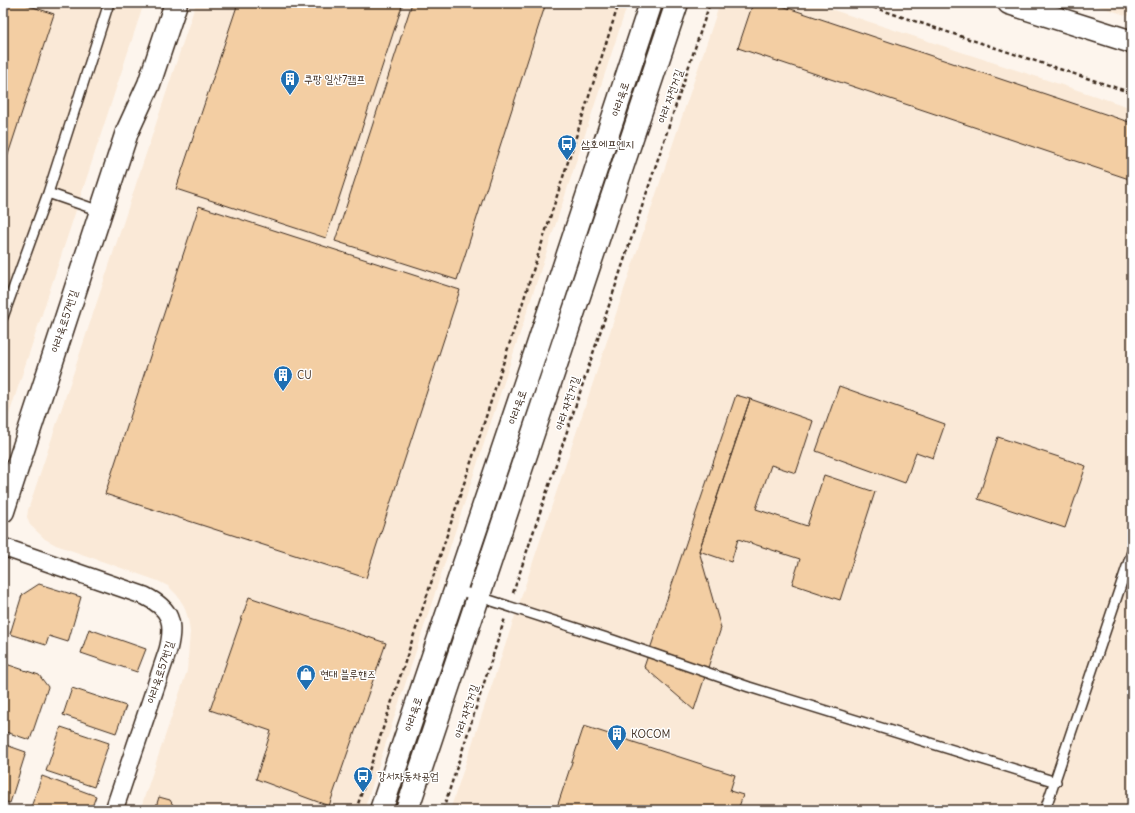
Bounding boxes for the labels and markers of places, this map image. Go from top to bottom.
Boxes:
building icon: 쿠팡 일산7캠프 [279,68,301,96]
place label: 쿠팡 일산7캠프 [304,72,365,86]
bus stop icon: 삼호에프엔지 [556,133,578,161]
place label: 삼호에프엔지 [581,137,634,151]
building icon: CU [272,364,294,392]
place label: CU [297,368,312,382]
shop icon: 현대 블루핸즈 [295,663,317,691]
place label: 현대 블루핸즈 [320,667,376,681]
building icon: KOCOM [606,723,628,751]
place label: KOCOM [631,727,671,741]
bus stop icon: 강서자동차공업 [352,765,374,793]
place label: 강서자동차공업 [377,769,439,783]

